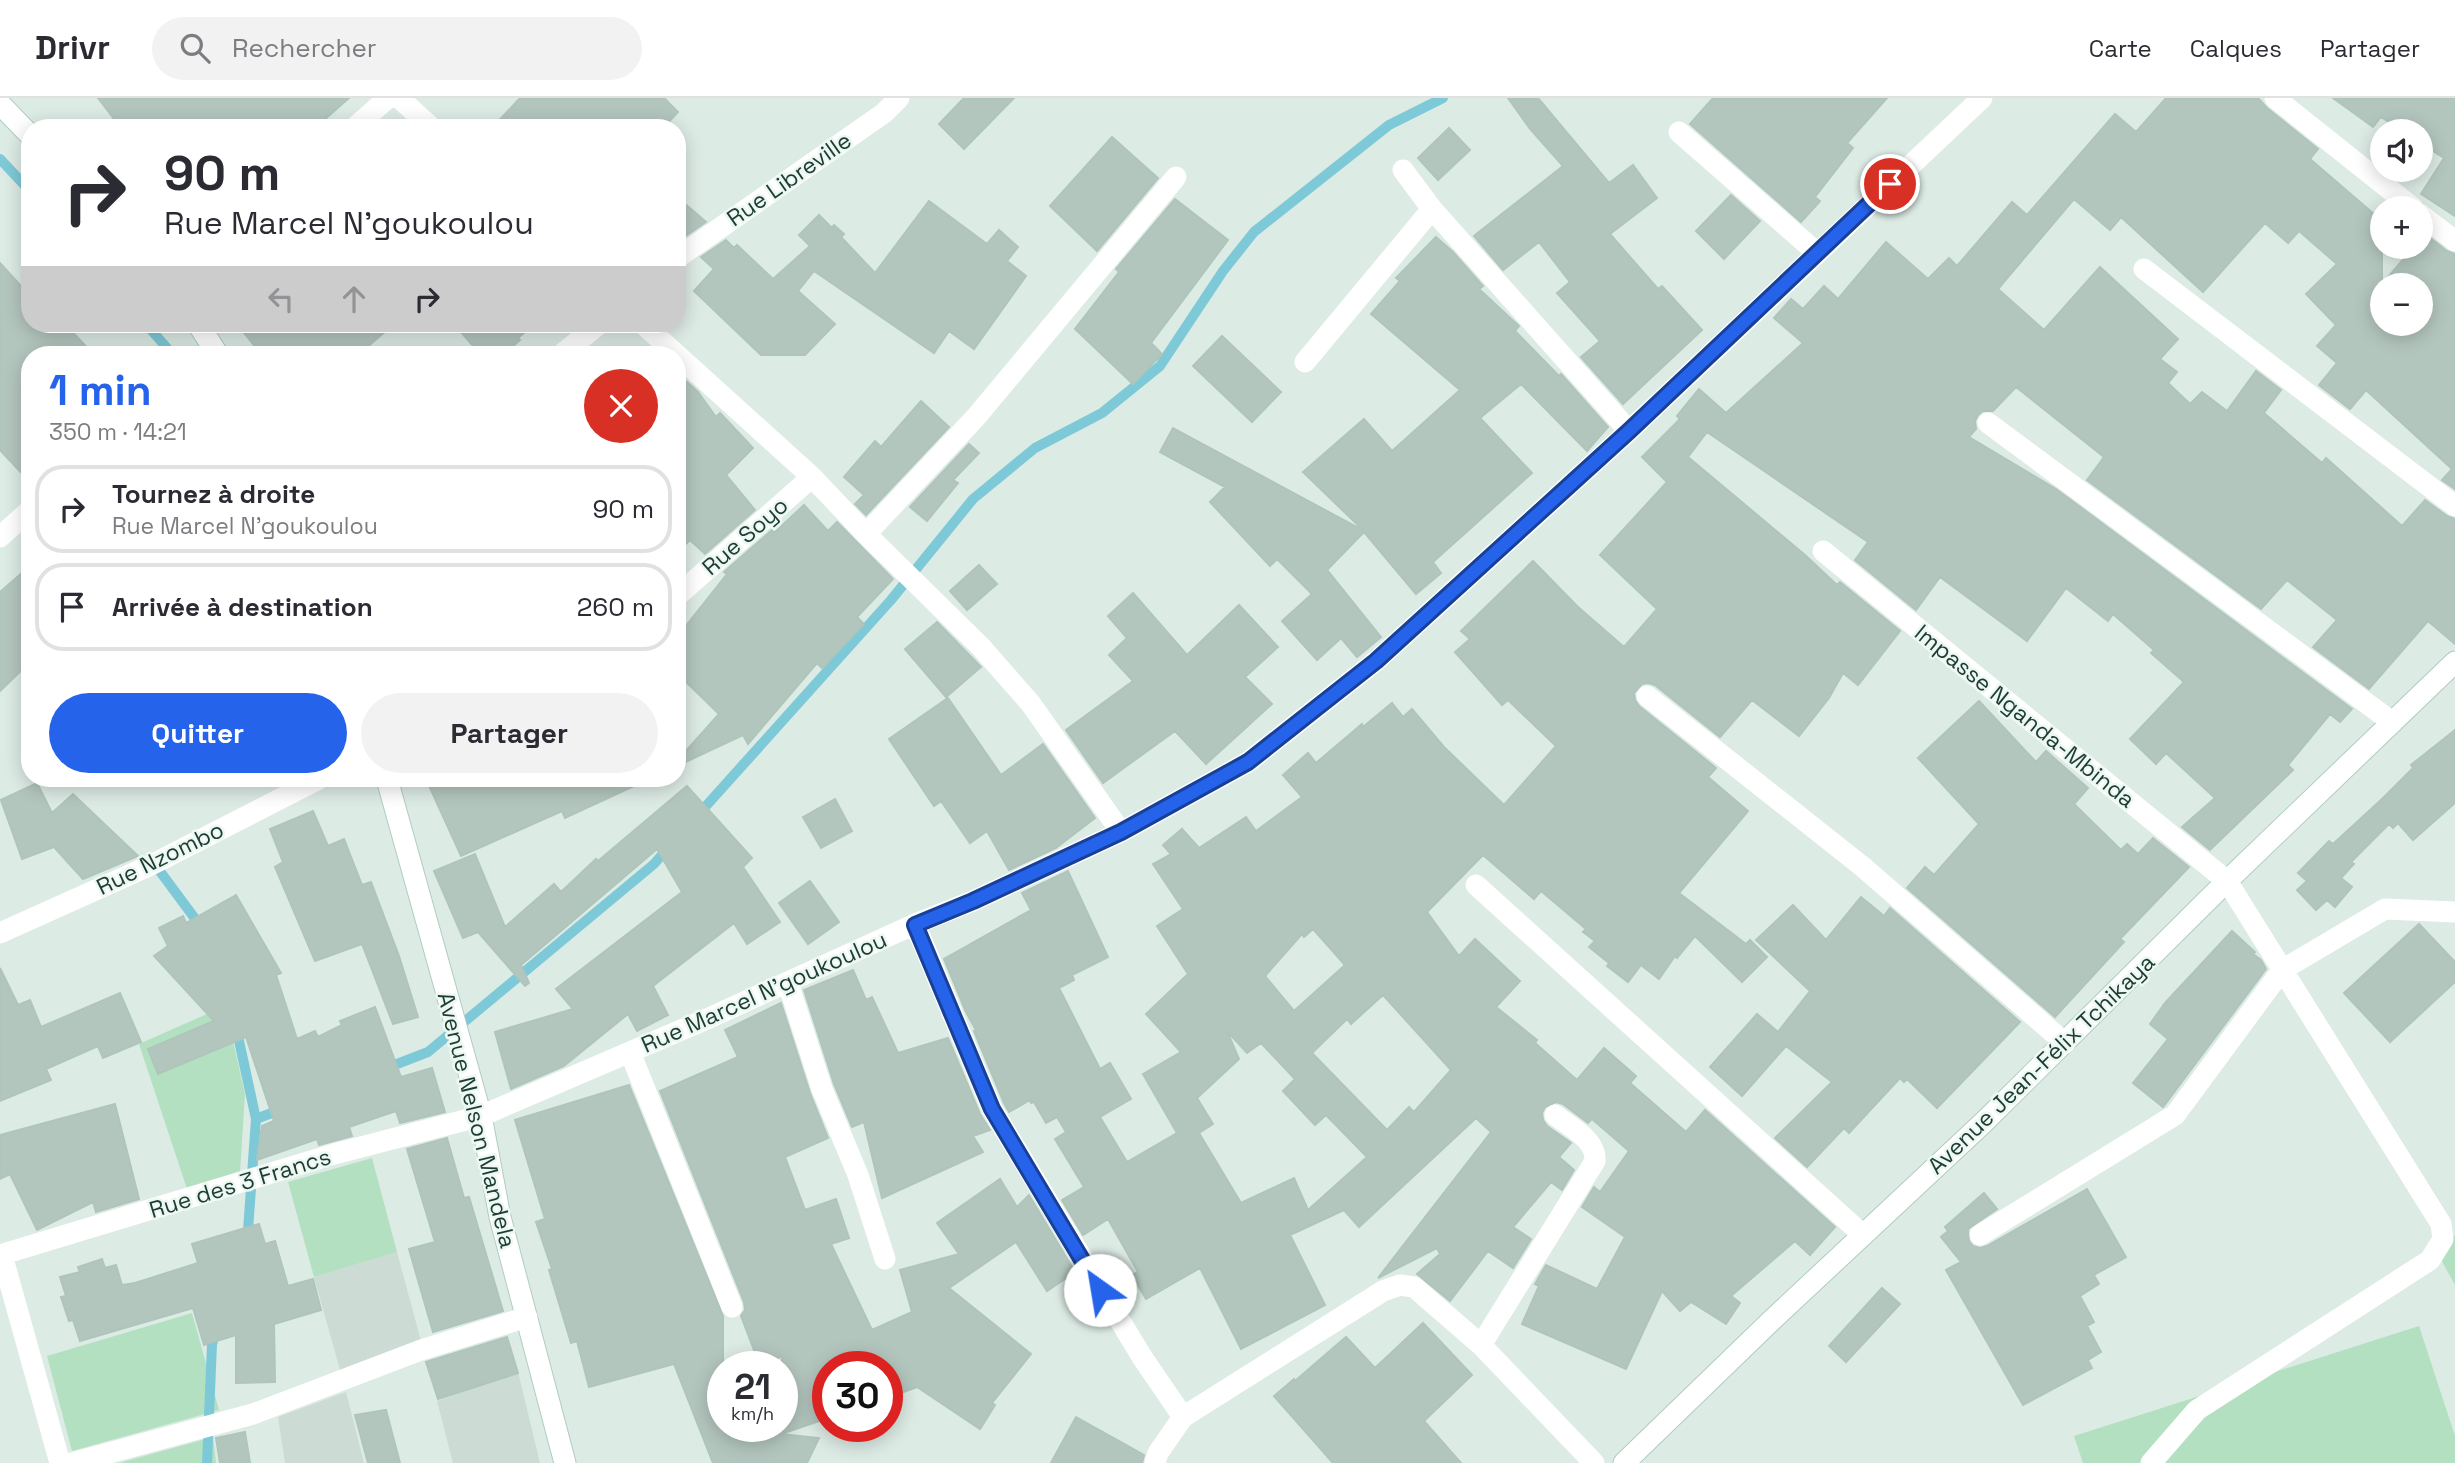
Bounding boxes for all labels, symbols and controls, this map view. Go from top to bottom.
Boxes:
search box [152,17,642,80]
text: Drivr [35,27,110,69]
icon: search [176,29,214,67]
text: Rechercher [232,31,377,65]
text: Carte [2089,33,2152,64]
text: Calques [2190,33,2282,64]
text: Partager [2320,33,2420,64]
map controls [2370,119,2433,336]
button: sound [2370,119,2433,182]
street label: Rue Libreville [721,125,857,233]
text: 90 m [164,142,280,204]
icon: right [49,147,140,238]
pin [1860,154,1920,214]
icon: arrive [1871,165,1909,203]
button: + [2370,196,2433,259]
text: Rue Marcel N'goukoulou [164,203,534,243]
button: − [2370,273,2433,336]
icon: left [262,280,300,318]
icon: ahead [335,280,373,318]
icon: right [408,280,446,318]
text: 1 min [49,364,152,417]
button: close [584,369,658,443]
text: 350 m · 14:21 [49,417,187,447]
text: Tournez à droite [112,477,315,511]
icon: right [53,490,91,528]
street label: Rue Soyo [696,490,794,582]
text: 90 m [592,492,654,526]
text: Rue Marcel N'goukoulou [112,511,378,541]
icon: arrive [53,588,91,626]
text: Arrivée à destination [112,590,373,624]
text: 260 m [577,590,654,624]
street label: Impasse Nganda-Mbinda [1909,618,2141,814]
button: Quitter [49,693,347,773]
button: Partager [361,693,658,773]
street label: Rue Nzombo [91,814,229,902]
street label: Rue Marcel N'goukoulou [637,924,891,1060]
street label: Avenue Jean-Félix Tchikaya [1921,947,2161,1181]
street label: Avenue Nelson Mandela [431,989,523,1251]
street label: Rue des 3 Francs [146,1141,334,1225]
position arrow [1063,1253,1137,1327]
speed limit sign: 30 [812,1351,903,1442]
text: 21 [734,1365,771,1409]
text: km/h [731,1402,774,1425]

